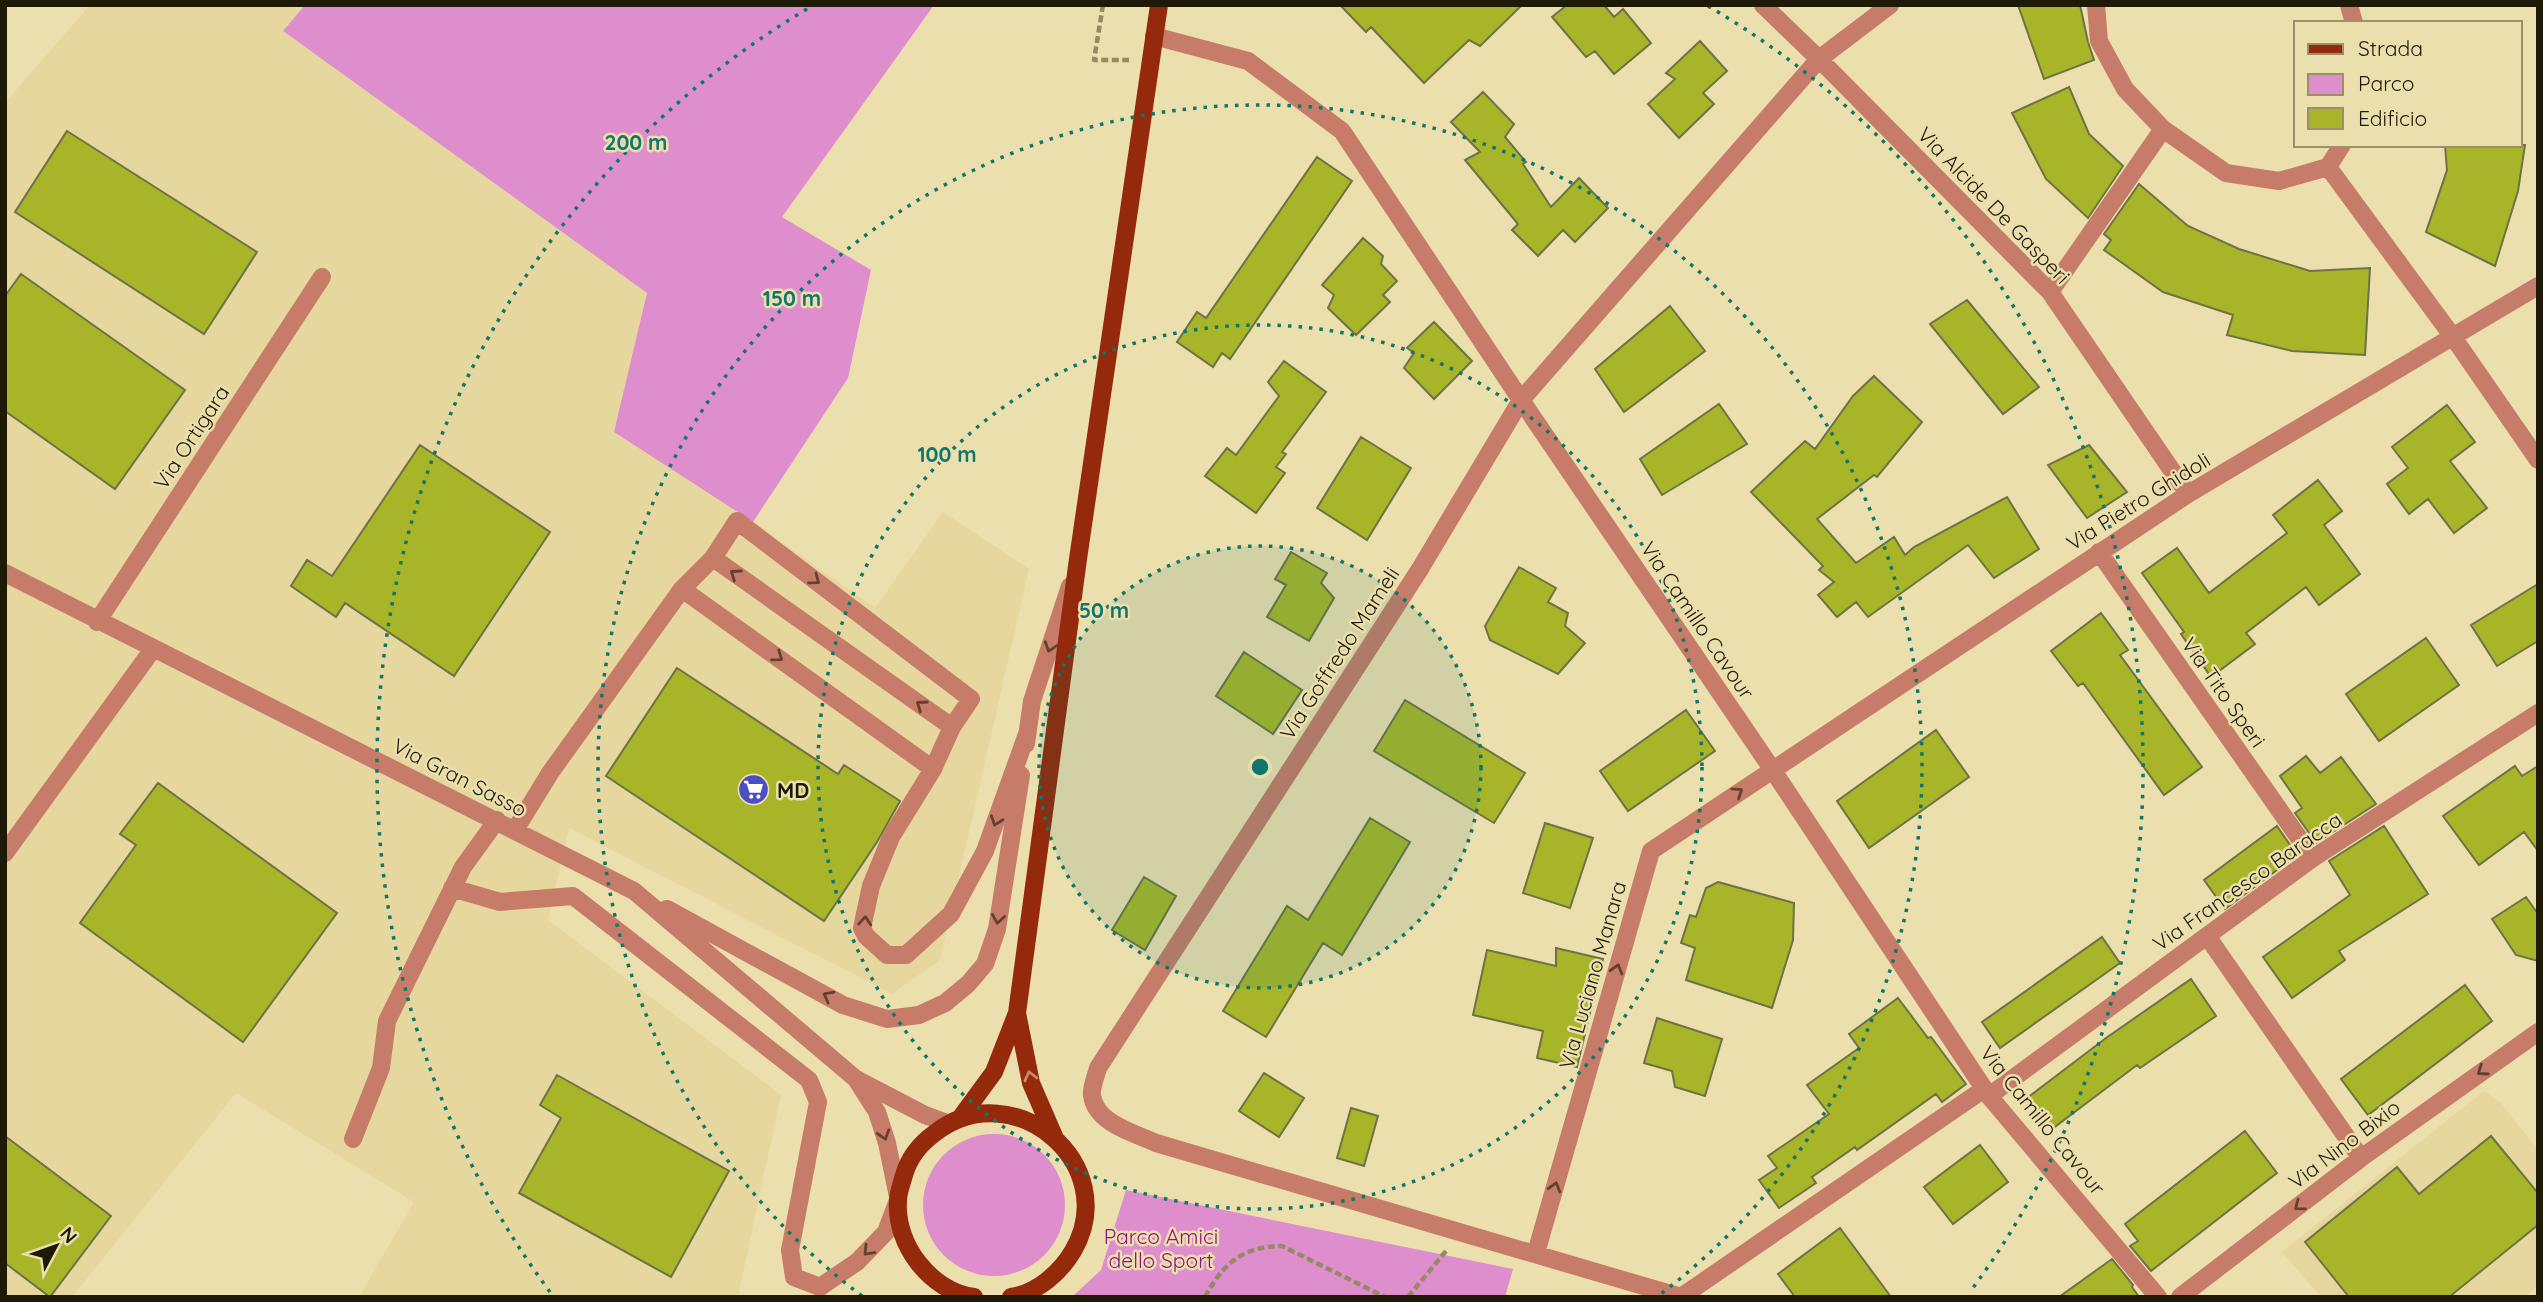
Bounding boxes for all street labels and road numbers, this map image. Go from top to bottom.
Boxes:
street label: Via Alcide De Gasperi [1912,121,2076,289]
street label: Via Ortigara [148,380,234,494]
street label: Via Pietro Ghidoli [2061,446,2215,556]
street label: Via Camillo Cavour [1636,536,1760,704]
street label: Via Goffredo Mameli [1274,562,1404,744]
street label: Via Tito Speri [2176,632,2272,752]
street label: Via Gran Sasso [389,732,531,822]
street label: Via Francesco Baracca [2148,806,2346,956]
street label: Via Luciano Manara [1553,878,1631,1072]
street label: Via Camillo Cavour [1975,1040,2111,1200]
street label: Via Nino Bixio [2283,1094,2405,1194]

